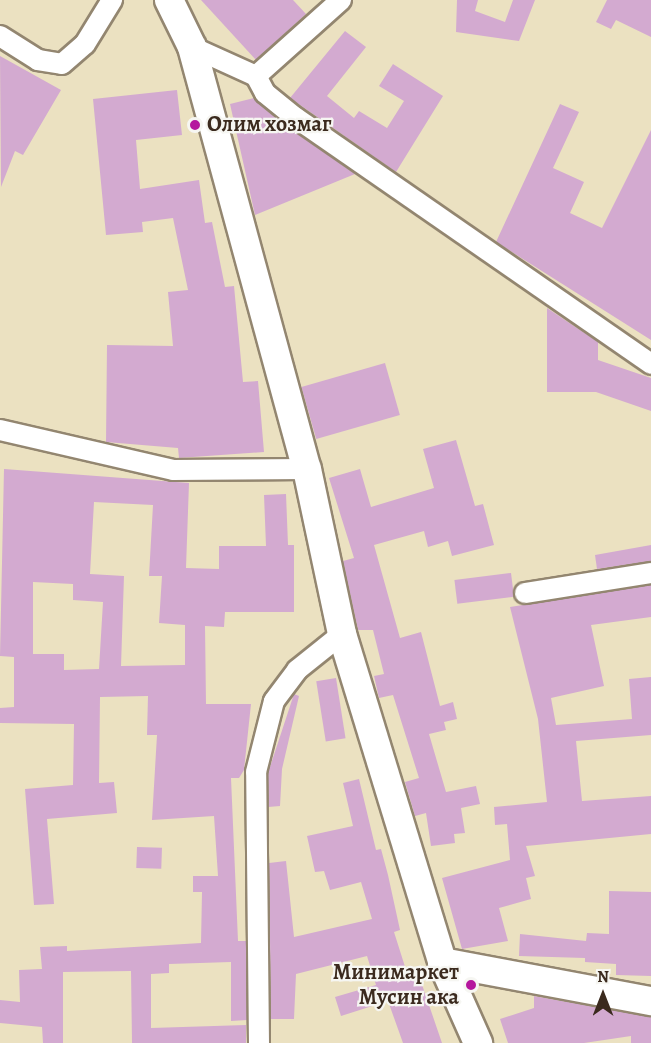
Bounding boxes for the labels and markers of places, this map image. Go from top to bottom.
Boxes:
place label: Олим хозмаг [207,112,332,138]
marker: Олим хозмаг [188,118,202,132]
place label: Минимаркет Мусин ака [333,959,459,1010]
marker: Минимаркет Мусин ака [464,978,478,992]

